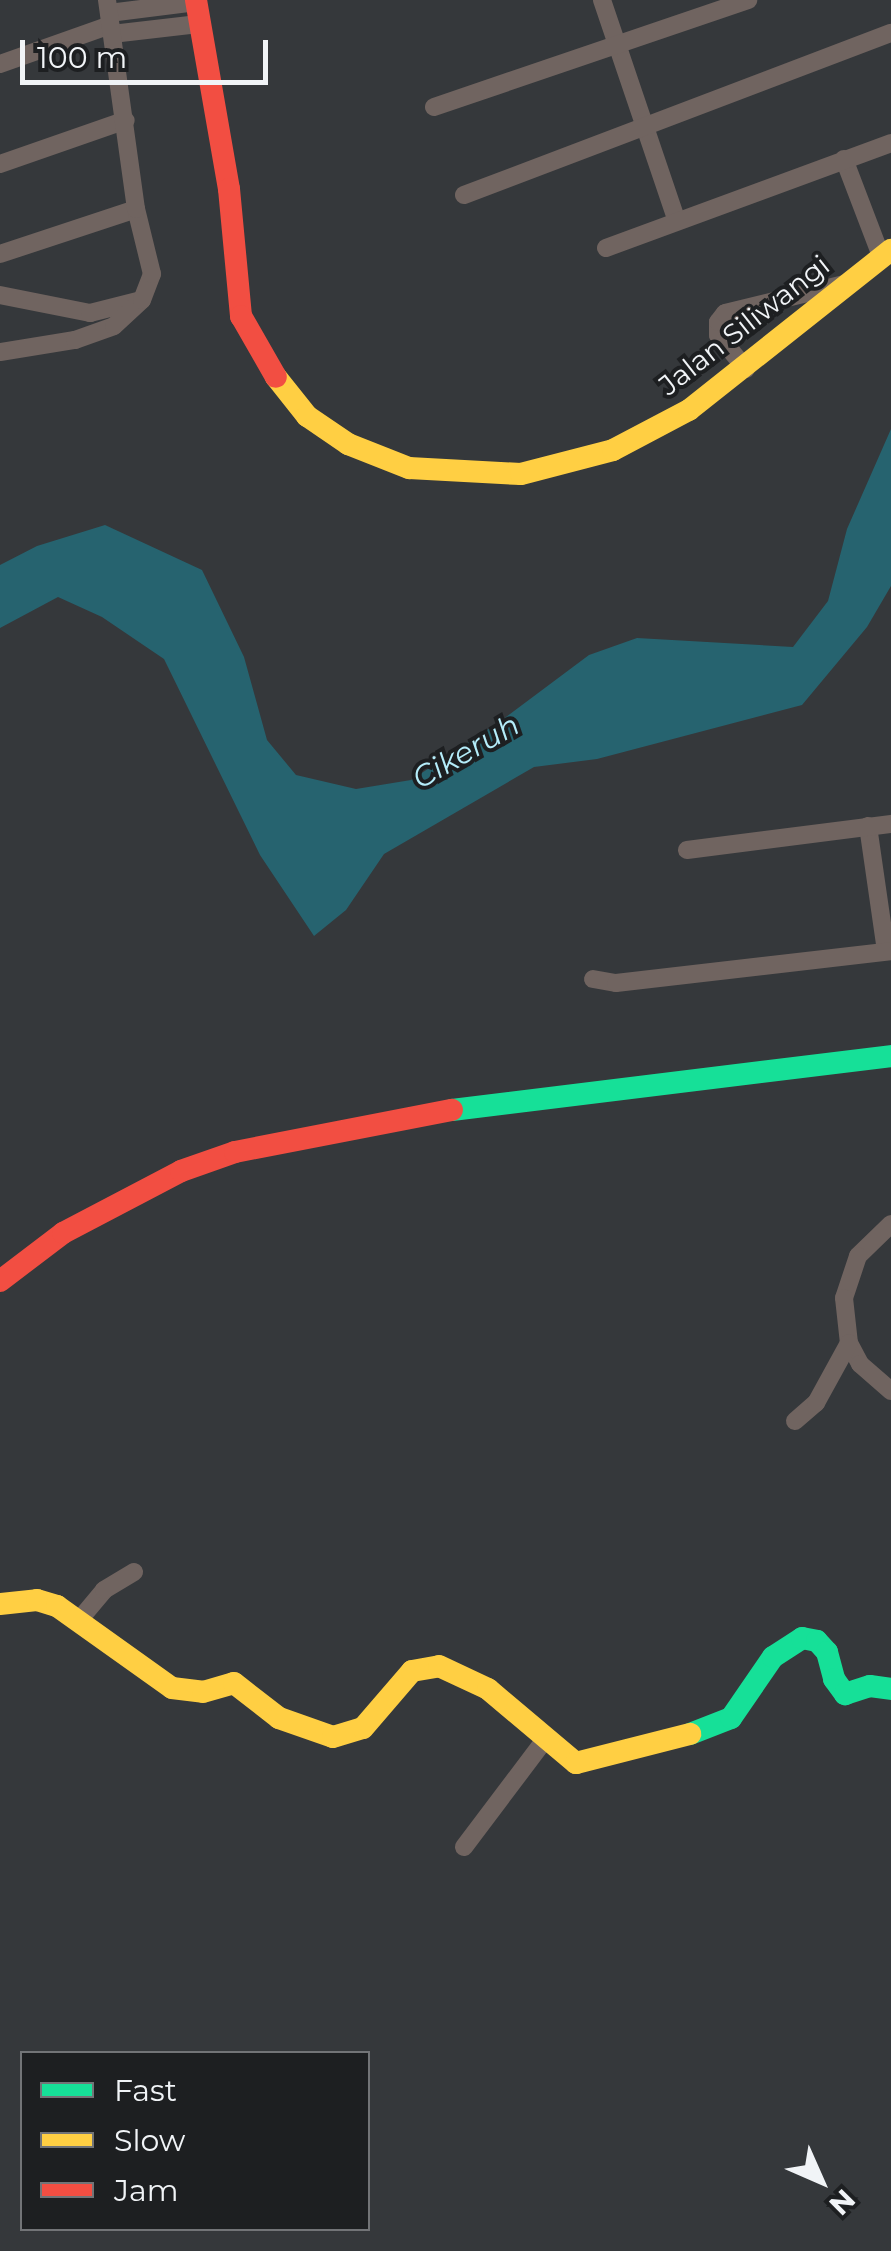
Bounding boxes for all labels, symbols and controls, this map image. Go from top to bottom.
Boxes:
scale bar [25,20,272,82]
text: 100 m [37,39,127,76]
street label: Jalan Siliwangi [652,248,836,402]
water label: Cikeruh [406,707,526,797]
legend [20,2051,370,2231]
text: Fast [114,2072,177,2109]
text: Slow [114,2122,185,2159]
north arrow [771,2131,871,2231]
text: Jam [114,2172,179,2209]
text: N [822,2182,862,2222]

